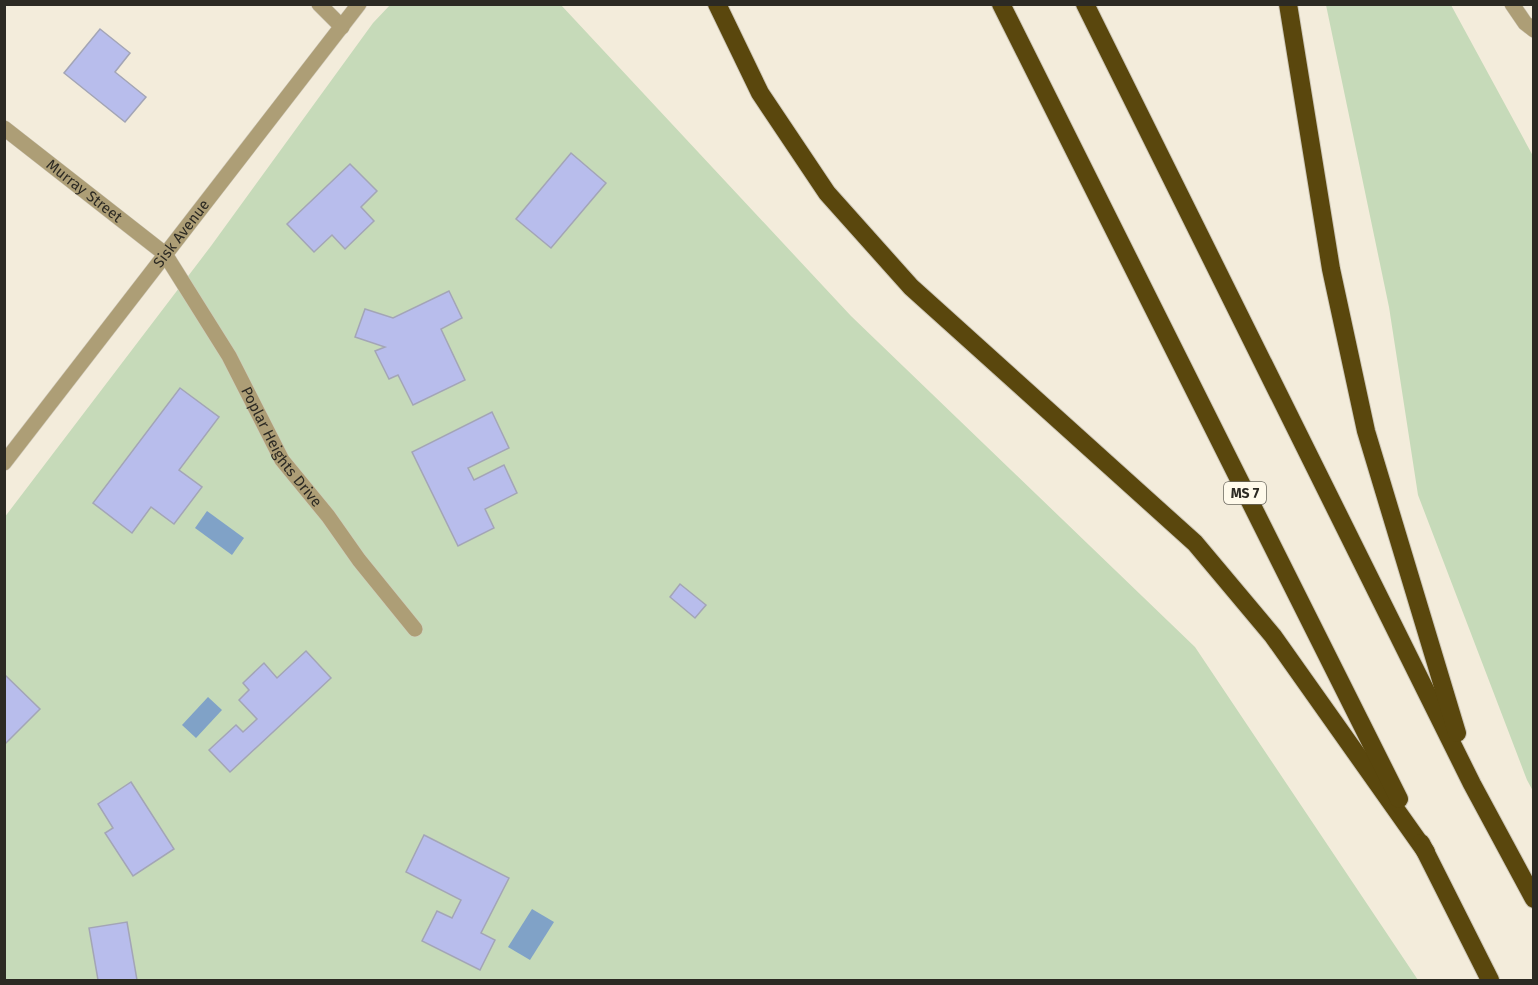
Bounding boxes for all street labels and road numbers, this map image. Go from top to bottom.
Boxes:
street label: Murray Street [43,156,126,227]
street label: Sisk Avenue [150,196,213,271]
street label: Poplar Heights Drive [237,384,326,511]
road number: MS 7 [1224,482,1266,504]

